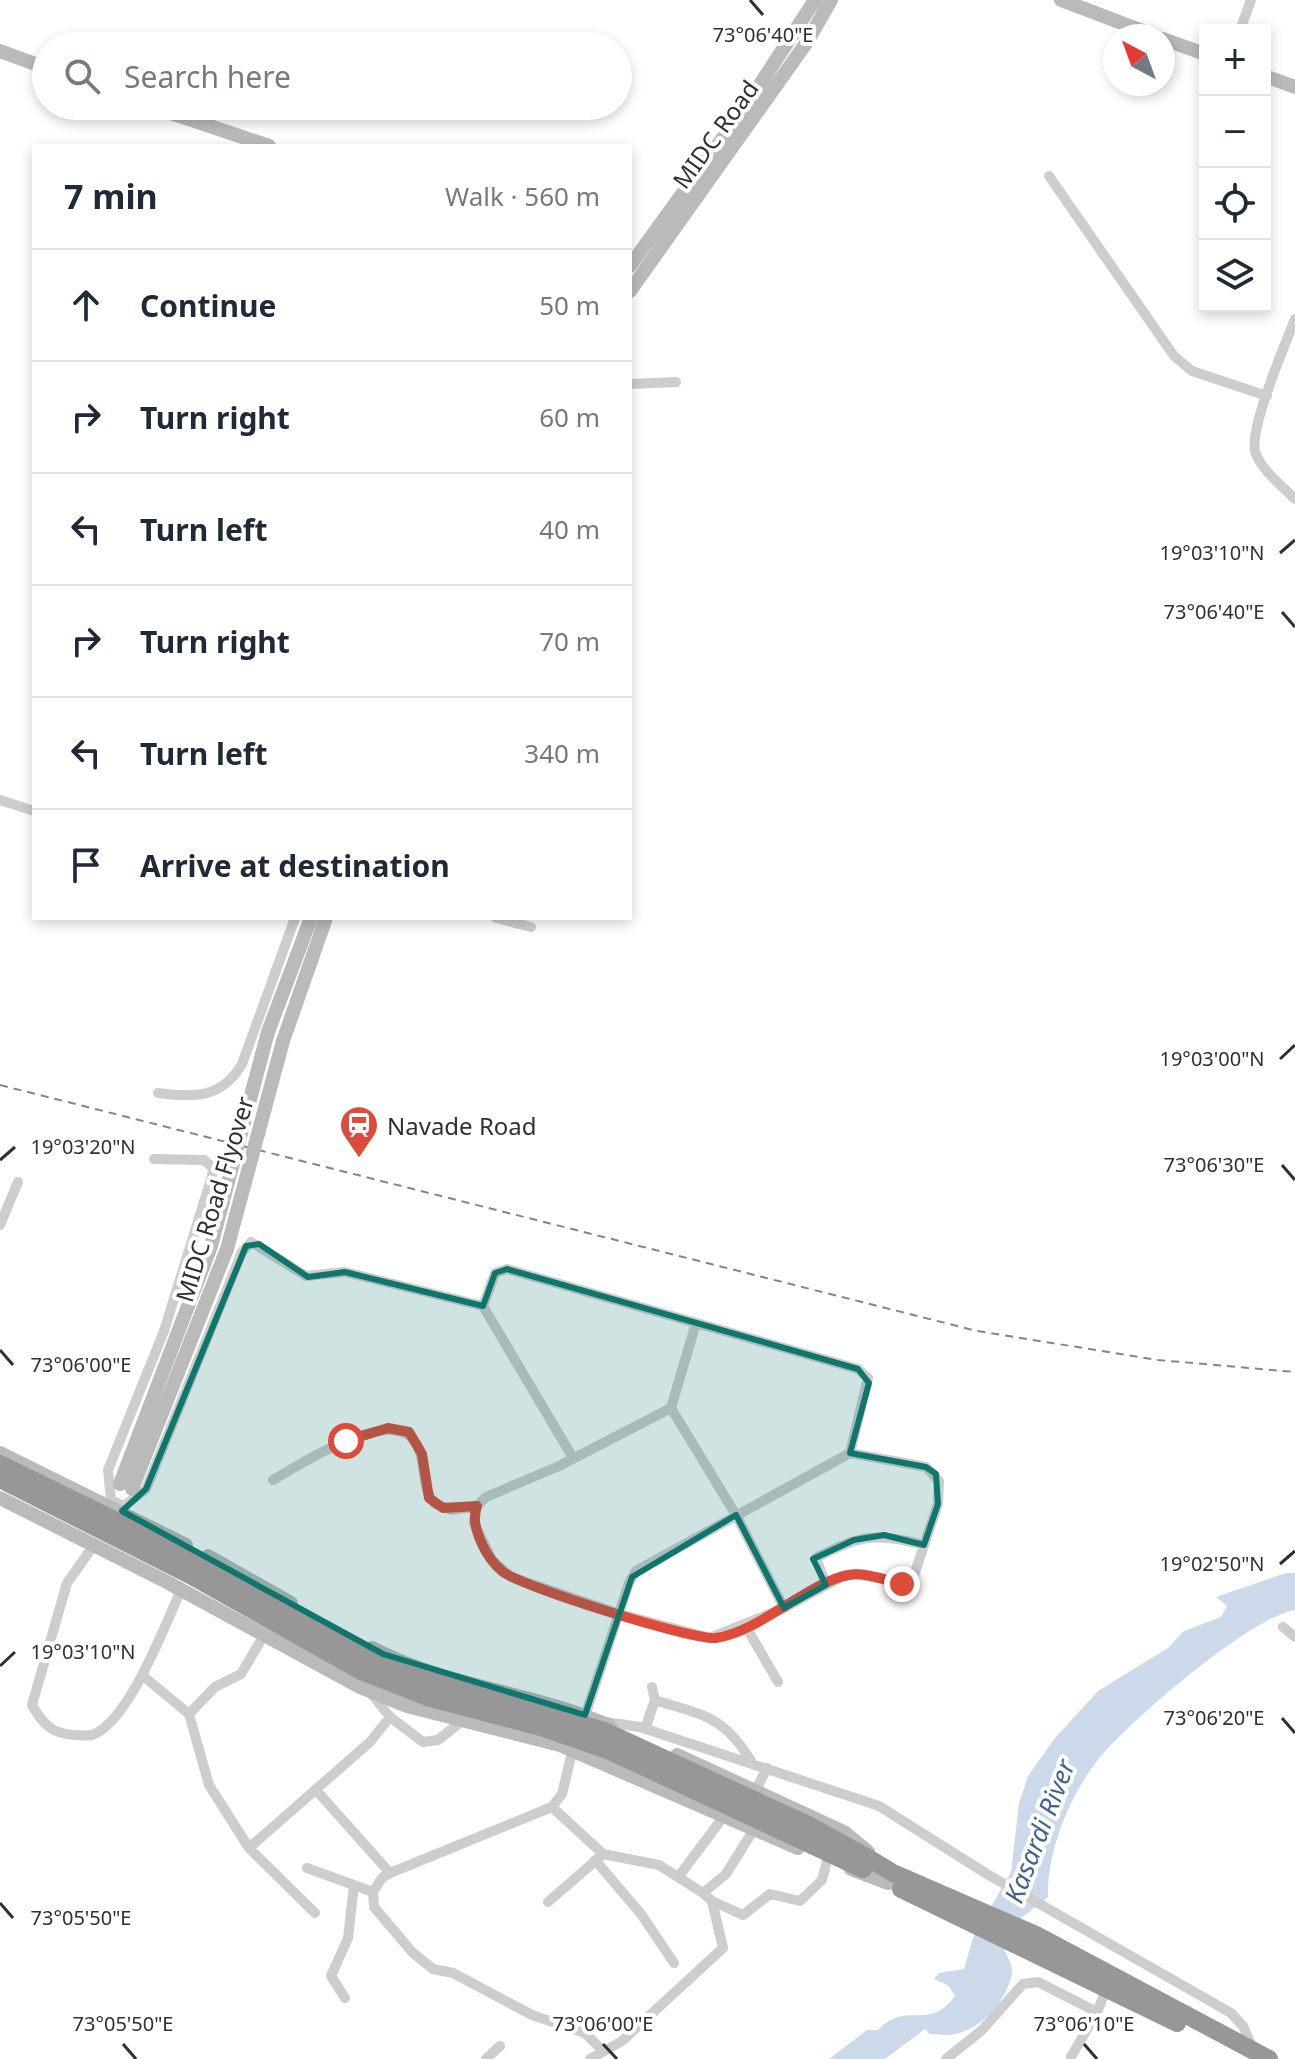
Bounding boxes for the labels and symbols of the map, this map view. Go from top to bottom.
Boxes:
text: 73°06'40"E [713,21,813,48]
north arrow [1103,24,1175,96]
street label: MIDC Road [664,73,766,195]
text: 19°03'10"N [1159,539,1265,566]
text: 73°06'40"E [1164,598,1264,625]
text: 19°03'00"N [1159,1045,1265,1072]
street label: MIDC Road Flyover [167,1092,261,1306]
station icon: Navade Road [338,1104,380,1159]
place label: Navade Road [387,1109,537,1142]
text: 19°03'20"N [30,1133,136,1160]
text: 73°06'30"E [1164,1151,1264,1178]
text: 73°06'00"E [31,1351,131,1378]
route start [328,1423,364,1459]
text: 19°02'50"N [1159,1550,1265,1577]
route end [884,1566,920,1602]
text: 19°03'10"N [30,1638,136,1665]
text: 73°06'20"E [1164,1704,1264,1731]
water label: Kasardi River [995,1753,1083,1908]
text: 73°05'50"E [31,1904,131,1931]
text: 73°05'50"E [73,2010,173,2037]
text: 73°06'00"E [553,2010,653,2037]
text: 73°06'10"E [1034,2010,1134,2037]

